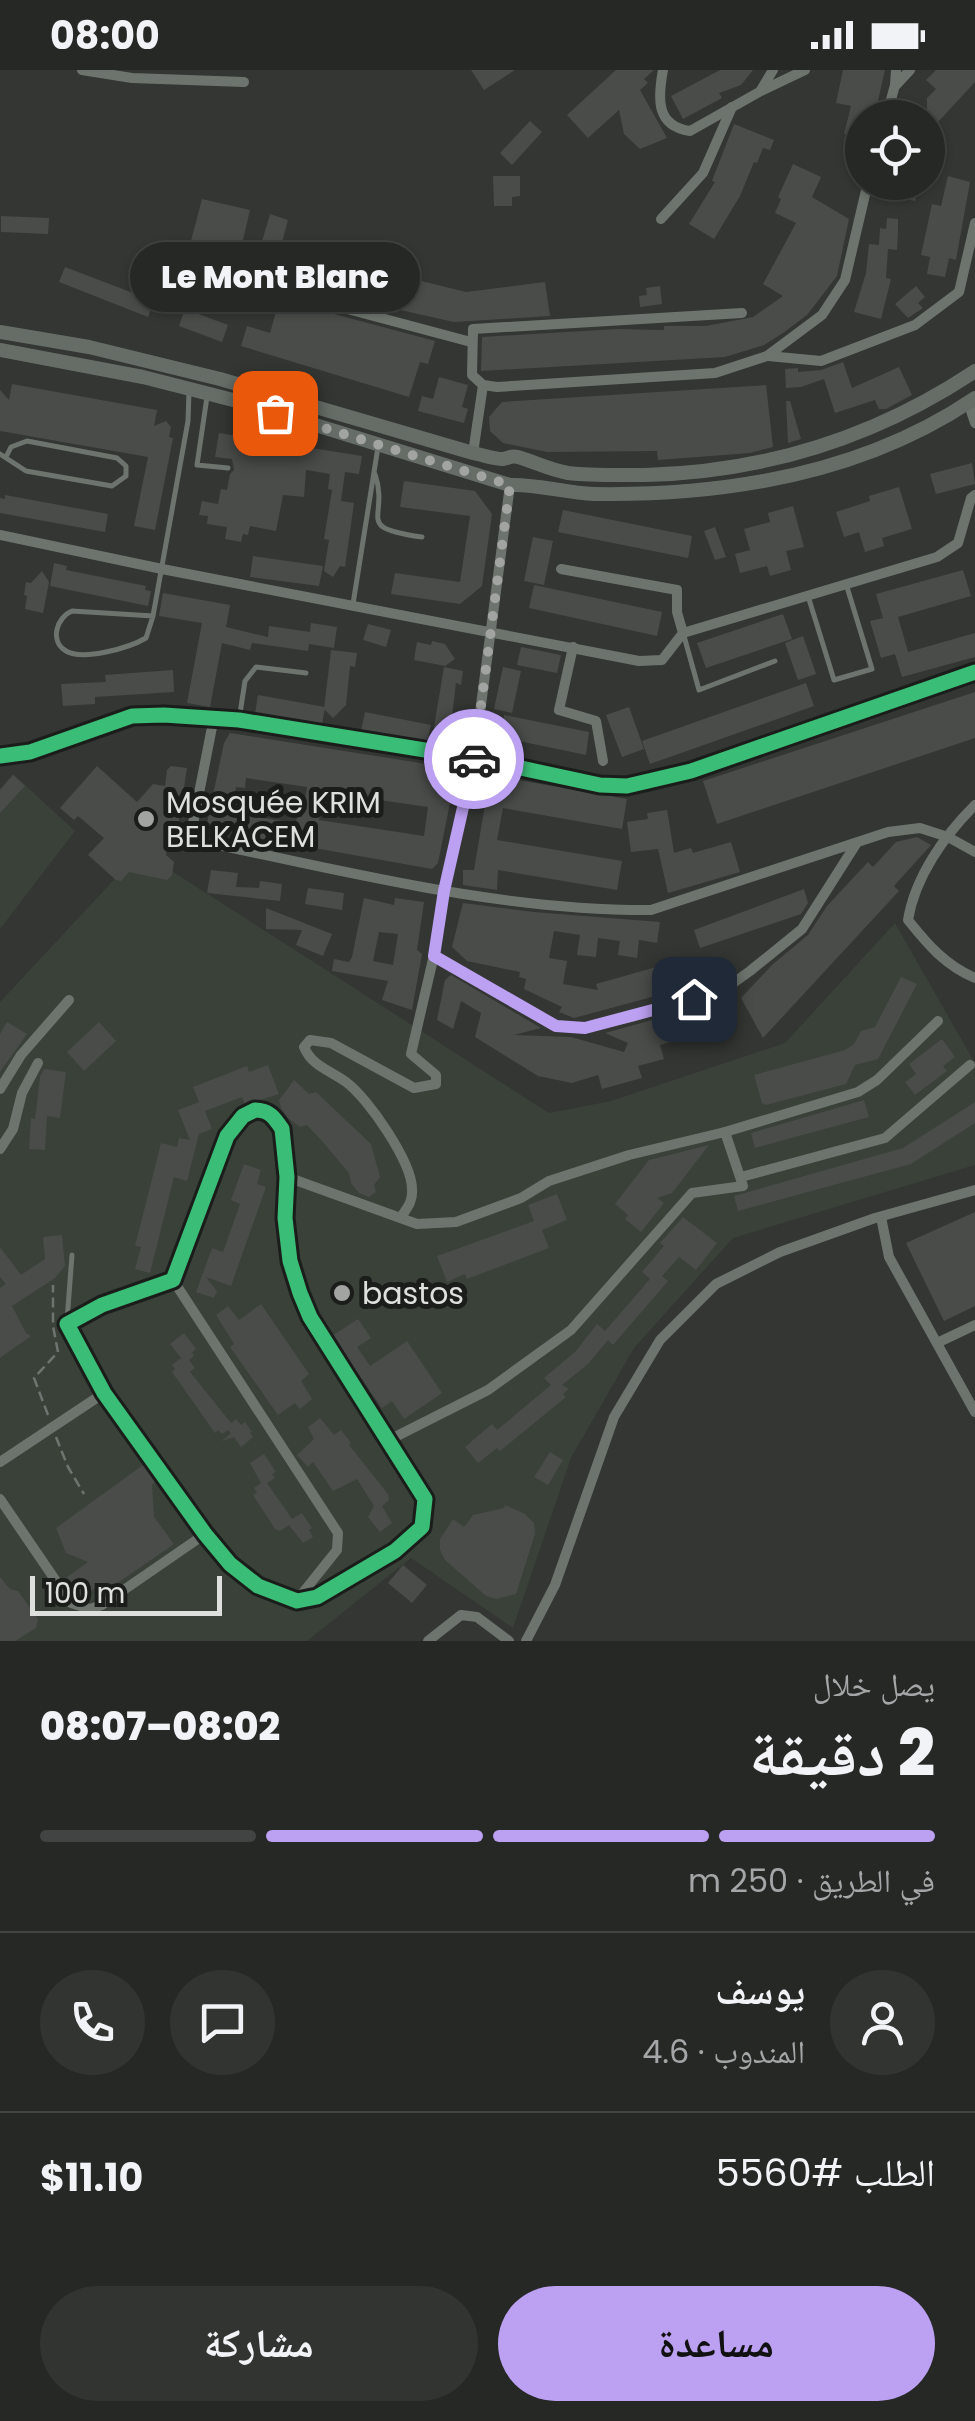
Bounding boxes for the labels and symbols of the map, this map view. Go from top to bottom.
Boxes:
callout: Le Mont Blanc [130,243,420,313]
pin [233,371,318,456]
courier [424,709,524,809]
place label: Mosquée KRIM BELKACEM [166,781,381,858]
marker: Mosquée KRIM BELKACEM [135,808,157,830]
pin [652,957,737,1042]
place label: bastos [362,1272,464,1315]
marker: bastos [331,1282,353,1304]
scale bar [30,1571,222,1616]

